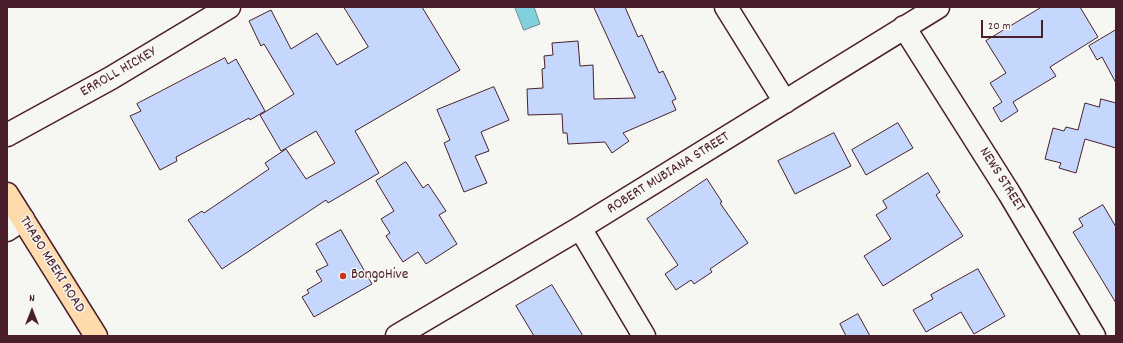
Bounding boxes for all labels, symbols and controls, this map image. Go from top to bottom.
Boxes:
scale bar [983,12,1045,38]
text: 20 m [988,18,1011,35]
street label: ERROLL HICKEY [78,44,160,102]
street label: ROBERT MUBIANA STREET [604,129,734,219]
street label: NEWS STREET [974,145,1028,215]
street label: THABO MBEKI ROAD [14,213,88,317]
place label: BongoHive [351,267,408,285]
marker: BongoHive [338,271,348,281]
north arrow [12,291,52,331]
text: N [29,291,35,307]

